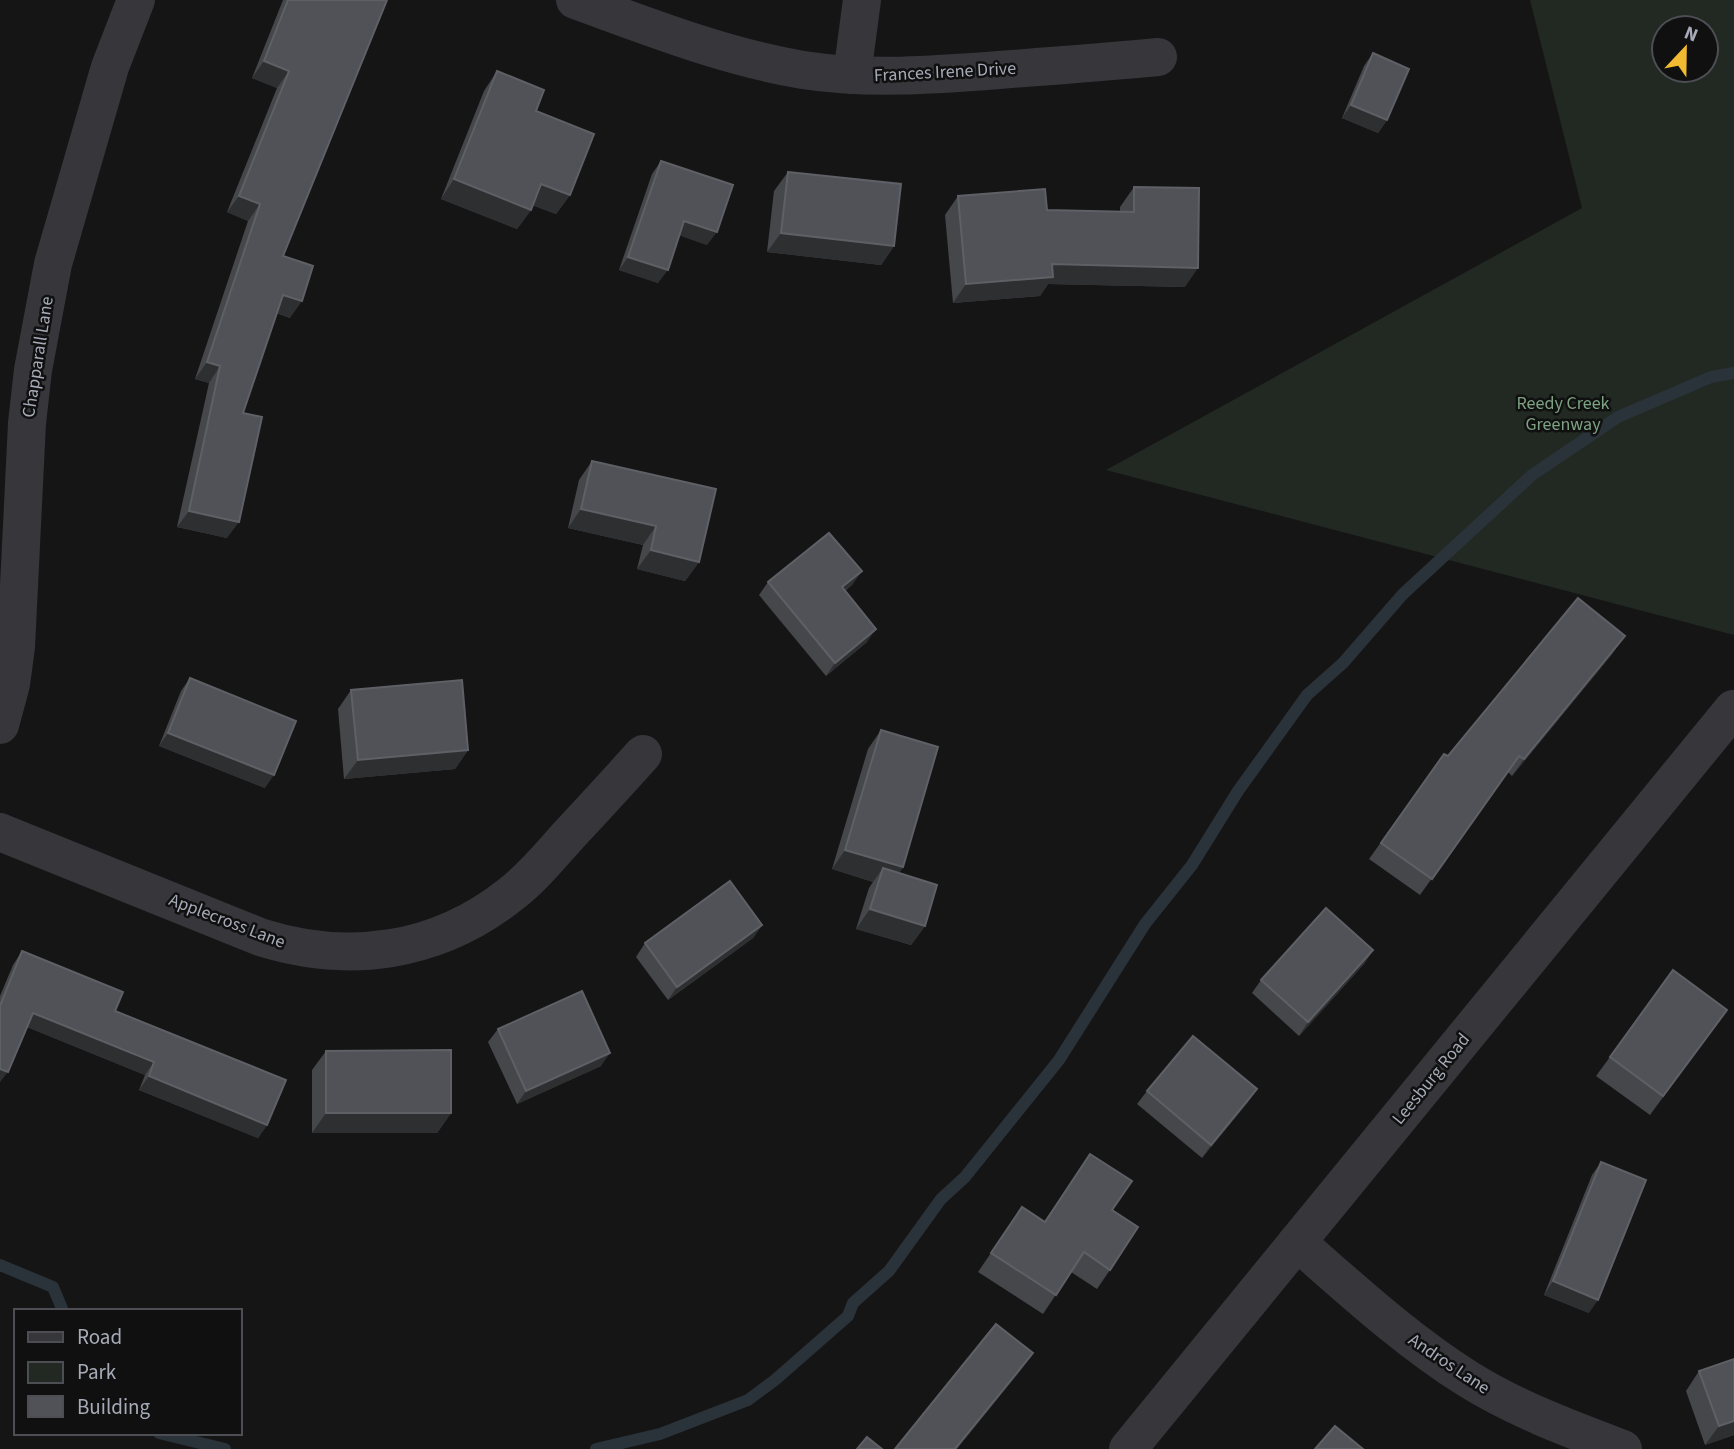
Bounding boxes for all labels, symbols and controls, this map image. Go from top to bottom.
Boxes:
north arrow [1650,14,1720,84]
text: N [1680,20,1702,50]
street label: Frances Irene Drive [873,56,1017,88]
street label: Chapparall Lane [16,295,60,419]
park label: Reedy Creek Greenway [1516,391,1610,437]
street label: Applecross Lane [165,887,289,955]
street label: Leesburg Road [1386,1028,1476,1130]
legend [14,1309,242,1435]
text: Road [77,1322,122,1352]
street label: Andros Lane [1403,1328,1495,1400]
text: Park [77,1357,117,1387]
text: Building [77,1392,151,1422]

